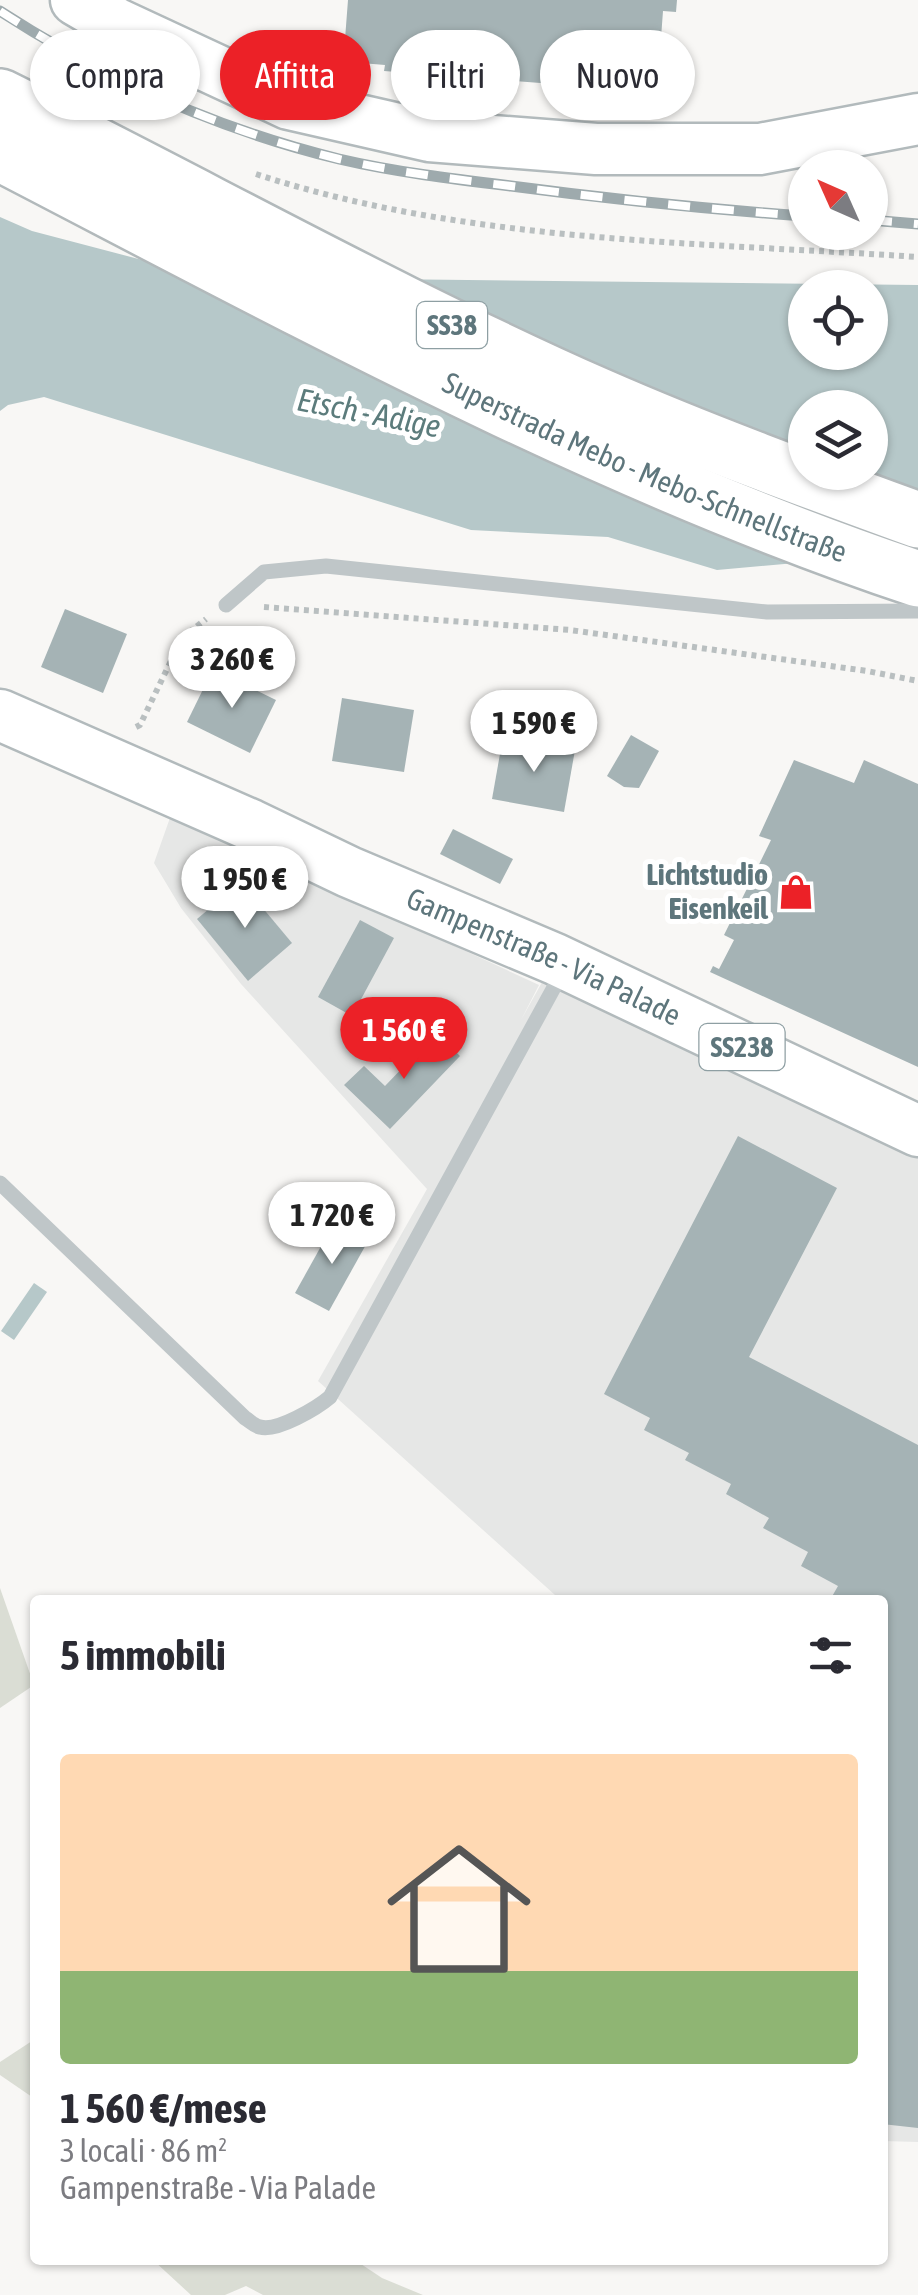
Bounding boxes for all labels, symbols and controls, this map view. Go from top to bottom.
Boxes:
chip: Compra [30,30,200,120]
chip: Affitta [220,30,371,120]
chip: Filtri [391,30,520,120]
chip: Nuovo [540,30,695,120]
north arrow [788,150,888,250]
map controls [788,150,888,490]
button: locate [788,270,888,370]
road number: SS38 [417,302,487,348]
street label: Superstrada Mebo - Mebo-Schnellstraße [438,365,852,569]
water label: Etsch - Adige [294,380,444,445]
button: layers [788,390,888,490]
pin: 3 260 € [140,626,324,711]
text: 3 260 € [190,640,274,677]
pin: 1 590 € [442,690,626,775]
text: 1 590 € [492,704,576,741]
pin: 1 950 € [153,846,337,931]
place label: Lichtstudio Eisenkeil [646,857,769,925]
text: 1 950 € [203,860,287,897]
shop icon: Lichtstudio Eisenkeil [777,873,815,911]
street label: Gampenstraße - Via Palade [402,880,686,1032]
pin: 1 560 € [312,997,496,1082]
text: 1 560 € [362,1011,446,1048]
road number: SS238 [700,1024,784,1070]
pin: 1 720 € [240,1182,424,1267]
text: 1 720 € [290,1196,374,1233]
icon: filters [803,1628,858,1683]
text: 5 immobili [60,1631,226,1679]
icon: home [369,1819,549,1999]
text: 1 560 €/mese [60,2084,267,2132]
text: 3 locali · 86 m² [60,2132,227,2169]
text: Gampenstraße - Via Palade [60,2169,376,2206]

